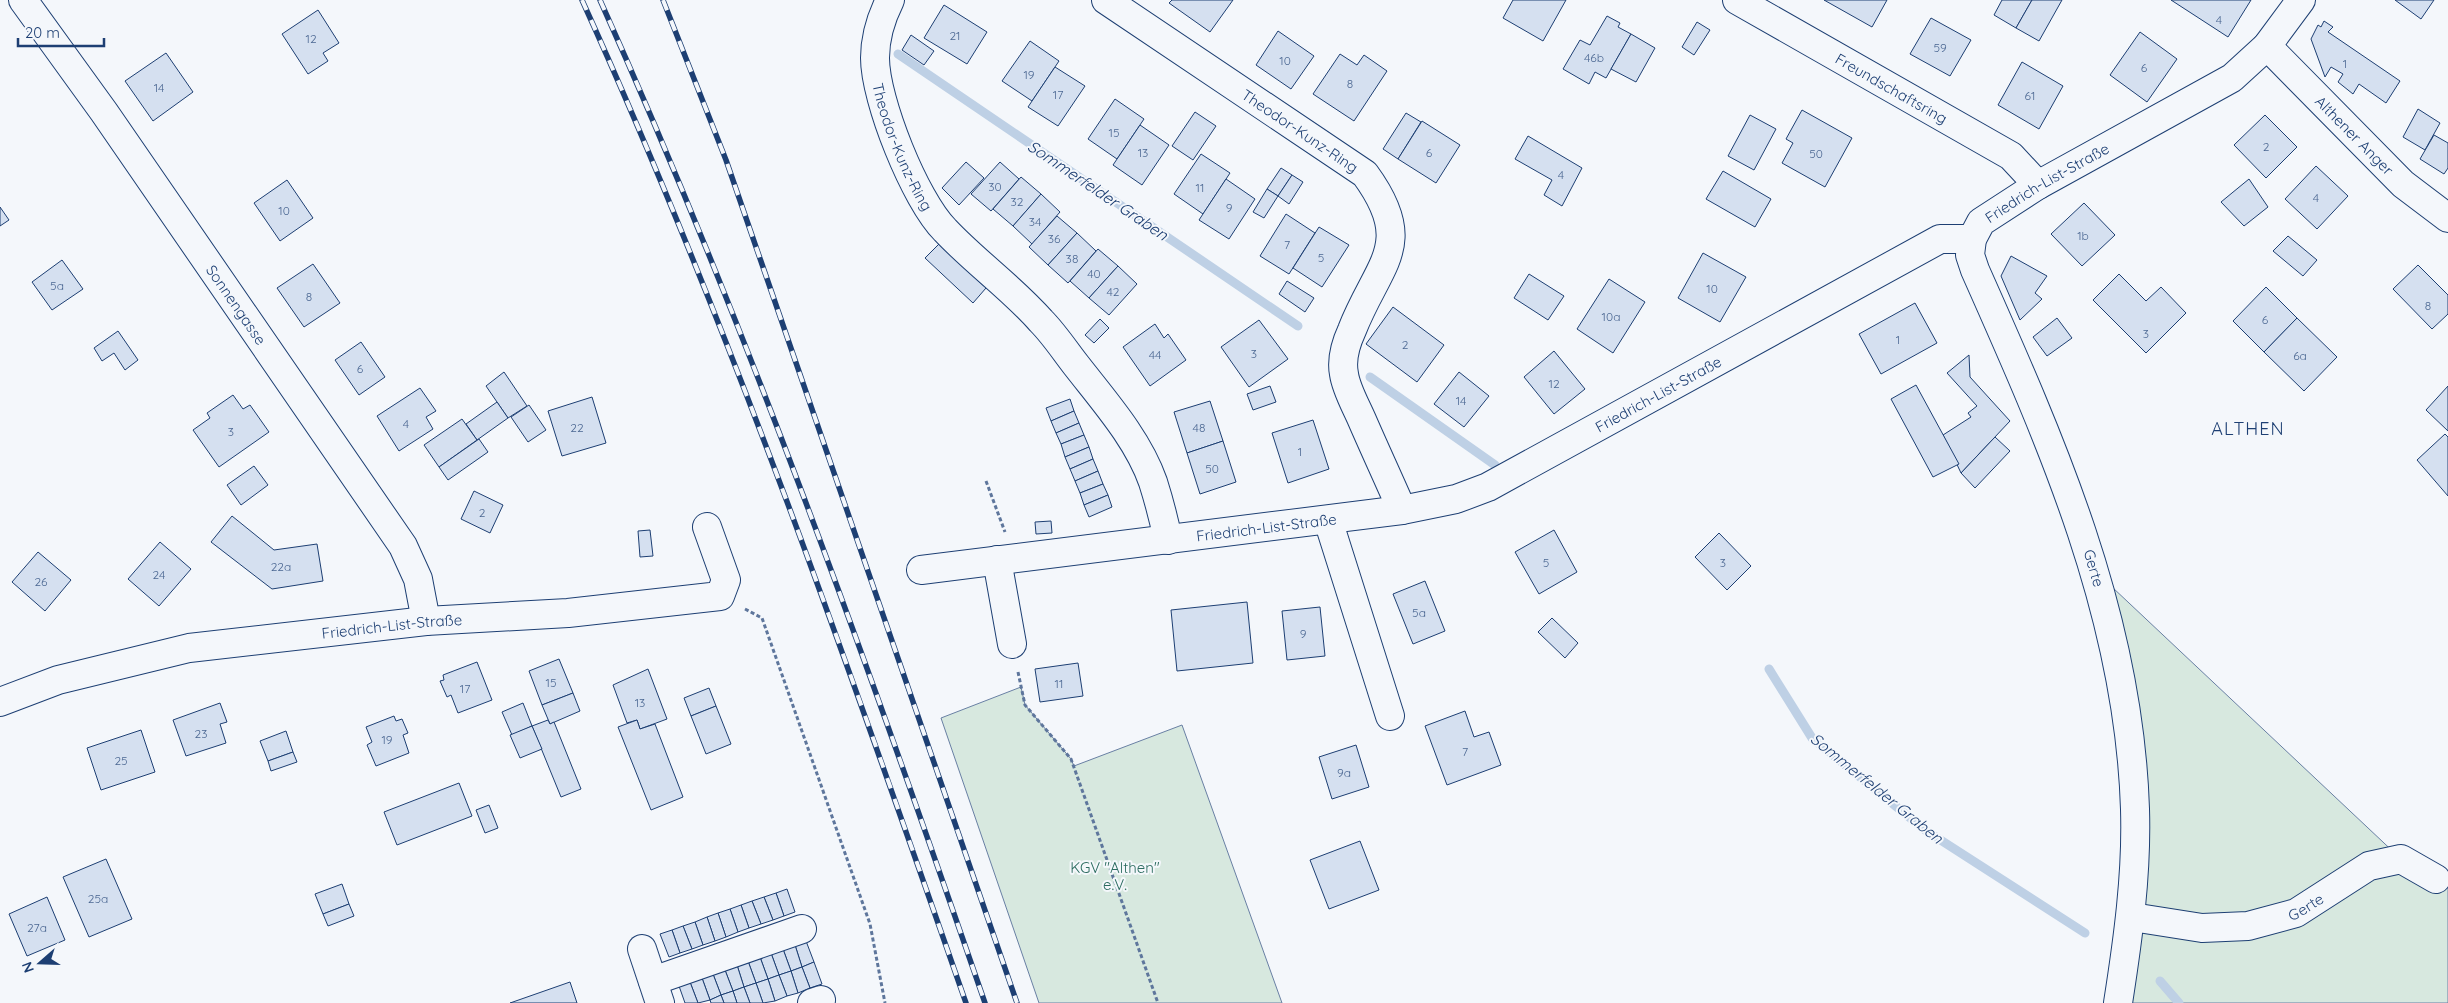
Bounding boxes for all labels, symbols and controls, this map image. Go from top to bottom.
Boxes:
house number: 4 [2216,12,2222,27]
scale bar [18,15,104,47]
text: 20 m [25,23,60,42]
house number: 21 [949,28,961,43]
house number: 12 [305,31,317,46]
house number: 59 [1933,40,1947,55]
street label: Freundschaftsring [1832,49,1951,127]
house number: 46b [1584,50,1604,65]
house number: 10 [1279,53,1291,68]
house number: 1 [2343,56,2347,71]
house number: 6 [2141,60,2148,75]
house number: 19 [1023,67,1035,82]
house number: 8 [1347,76,1353,91]
house number: 14 [154,80,164,95]
street label: Theodor-Kunz-Ring [869,81,937,214]
street label: Theodor-Kunz-Ring [1238,85,1362,176]
house number: 17 [1053,87,1063,102]
house number: 61 [2025,88,2035,103]
street label: Althener Anger [2311,91,2398,179]
house number: 15 [1109,125,1119,140]
water label: Sommerfelder Graben [1024,136,1173,245]
street label: Friedrich-List-Straße [1981,138,2112,227]
house number: 2 [2263,139,2270,154]
house number: 13 [1138,145,1148,160]
house number: 6 [1426,145,1433,160]
house number: 50 [1809,146,1823,161]
house number: 4 [1558,167,1564,182]
house number: 30 [988,179,1002,194]
house number: 11 [1196,180,1204,195]
house number: 4 [2313,190,2319,205]
house number: 32 [1011,194,1024,209]
house number: 9 [1226,200,1233,215]
house number: 10 [278,203,290,218]
house number: 34 [1029,214,1041,229]
house number: 1b [2077,228,2089,243]
house number: 36 [1048,231,1061,246]
house number: 7 [1284,237,1290,252]
house number: 5 [1318,250,1324,265]
house number: 38 [1066,251,1078,266]
street label: Sonnengasse [202,261,271,348]
house number: 40 [1087,266,1101,281]
house number: 5a [50,278,64,293]
house number: 10 [1706,281,1718,296]
house number: 42 [1107,284,1120,299]
house number: 8 [306,289,312,304]
house number: 8 [2425,298,2431,313]
house number: 10a [1602,309,1620,324]
house number: 6 [2262,312,2269,327]
house number: 3 [2143,326,2149,341]
house number: 1 [1896,332,1900,347]
house number: 2 [1402,337,1409,352]
house number: 3 [1251,346,1257,361]
house number: 44 [1149,347,1161,362]
house number: 6a [2293,348,2307,363]
street label: Friedrich-List-Straße [1592,351,1725,436]
house number: 6 [357,361,364,376]
house number: 12 [1548,376,1560,391]
house number: 14 [1456,393,1466,408]
house number: 4 [403,416,409,431]
district label: ALTHEN [2211,417,2285,440]
house number: 22 [570,420,584,435]
house number: 48 [1193,420,1205,435]
house number: 3 [228,424,234,439]
house number: 1 [1298,444,1302,459]
house number: 50 [1205,461,1219,476]
house number: 2 [479,505,486,520]
street label: Friedrich-List-Straße [1195,509,1338,545]
street label: Gerte [2080,547,2108,589]
house number: 5 [1543,555,1549,570]
house number: 3 [1720,555,1726,570]
house number: 22a [271,559,291,574]
house number: 24 [153,567,165,582]
house number: 26 [34,574,48,589]
house number: 5a [1412,605,1426,620]
street label: Friedrich-List-Straße [321,609,463,642]
house number: 9 [1300,626,1307,641]
house number: 15 [546,675,556,690]
house number: 11 [1055,676,1063,691]
house number: 17 [460,681,470,696]
house number: 13 [635,695,645,710]
house number: 23 [195,726,207,741]
water label: Sommerfelder Graben [1807,728,1948,848]
house number: 19 [381,732,393,747]
house number: 7 [1462,744,1468,759]
house number: 25 [114,753,128,768]
house number: 9a [1337,765,1351,780]
park label: KGV "Althen" e.V. [1070,858,1160,894]
street label: Gerte [2286,889,2327,924]
house number: 25a [88,891,108,906]
house number: 27a [27,920,47,935]
north arrow [15,938,65,988]
text: N [18,960,38,975]

